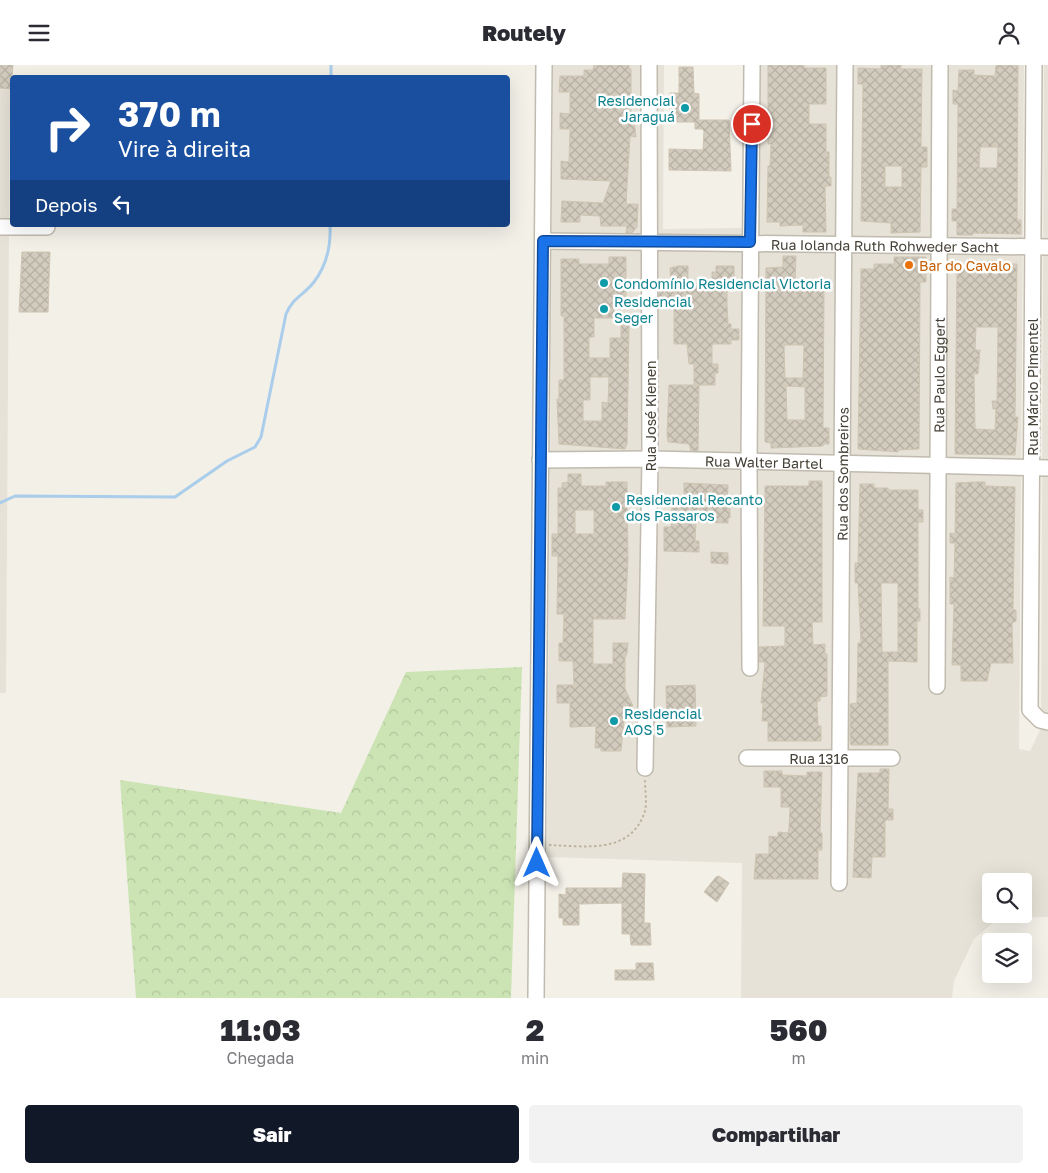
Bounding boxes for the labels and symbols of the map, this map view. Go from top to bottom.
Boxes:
place label: Residencial Jaraguá [597,92,675,125]
marker: Residencial Jaraguá [679,102,691,114]
pin [731,103,773,145]
street label: Rua Iolanda Ruth Rohweder Sacht [771,235,999,255]
place label: Bar do Cavalo [919,257,1011,274]
marker: Bar do Cavalo [903,259,915,271]
place label: Condomínio Residencial Victoria [614,275,831,292]
marker: Condomínio Residencial Victoria [598,277,610,289]
place label: Residencial Seger [614,293,692,326]
marker: Residencial Seger [598,303,610,315]
street label: Rua Paulo Eggert [930,317,947,433]
street label: Rua Márcio Pimentel [1024,318,1041,456]
street label: Rua José Kienen [642,360,659,472]
street label: Rua dos Sombreiros [833,407,851,541]
street label: Rua Walter Bartel [705,452,823,471]
place label: Residencial Recanto dos Passaros [626,491,763,524]
marker: Residencial Recanto dos Passaros [610,501,622,513]
place label: Residencial AOS 5 [624,705,702,738]
marker: Residencial AOS 5 [608,715,620,727]
street label: Rua 1316 [789,750,849,767]
position arrow [510,836,562,888]

